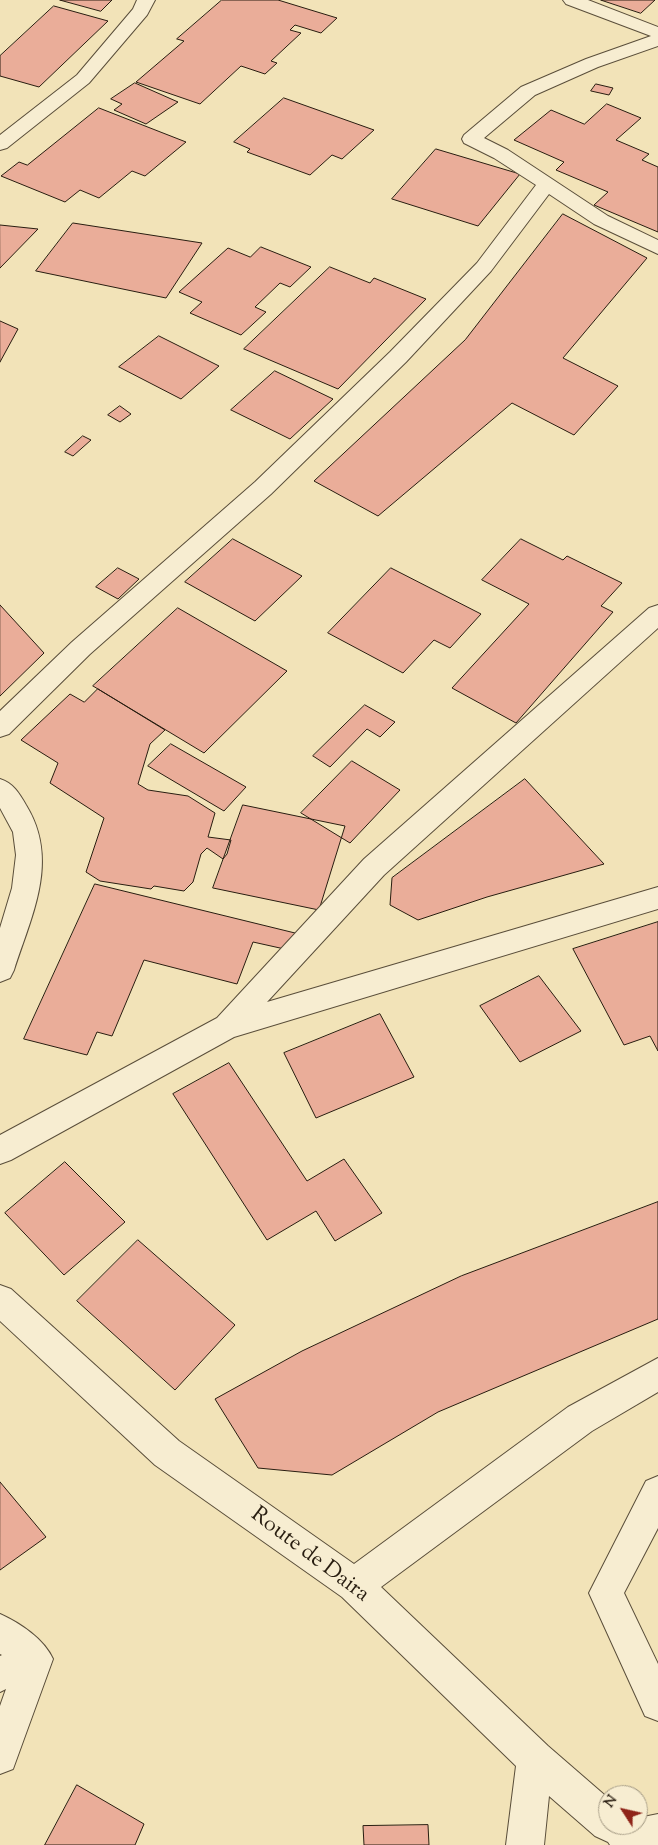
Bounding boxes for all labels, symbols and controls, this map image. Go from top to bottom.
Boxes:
street label: Route de Daira [245,1503,373,1609]
north arrow [598,1785,648,1835]
text: N [600,1792,623,1812]

